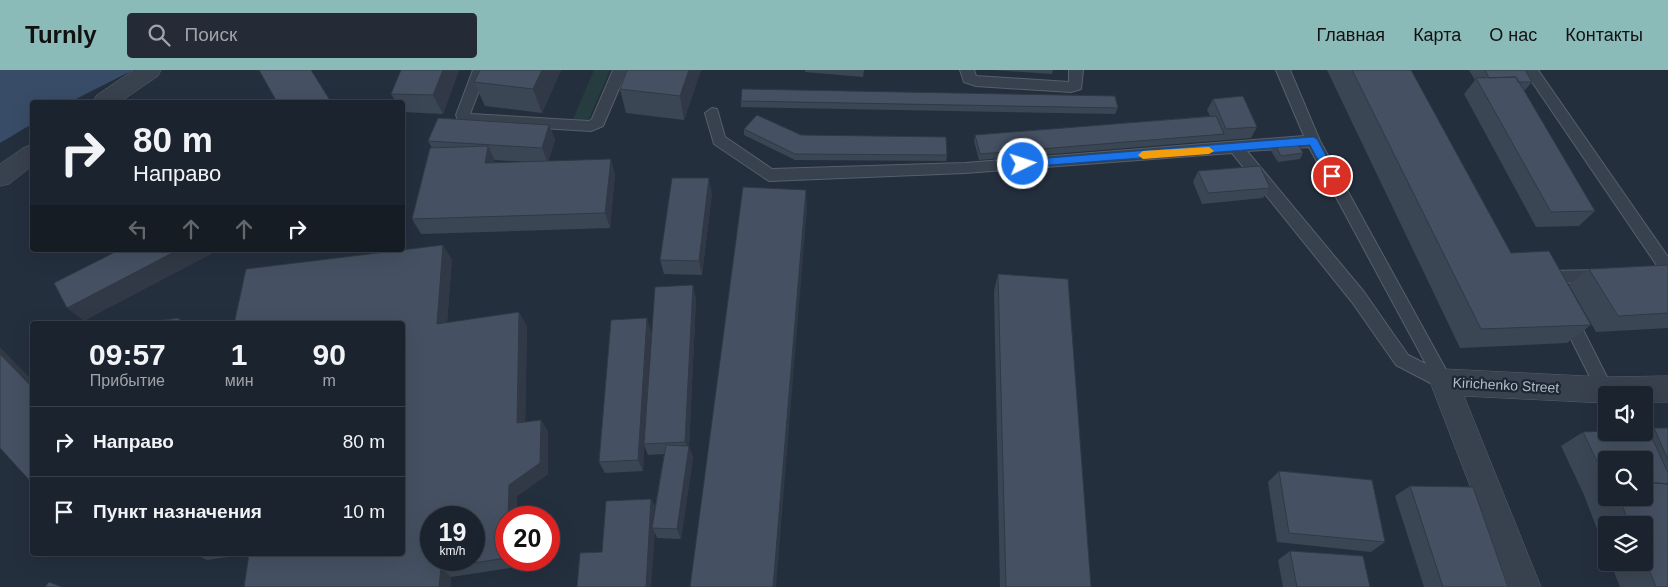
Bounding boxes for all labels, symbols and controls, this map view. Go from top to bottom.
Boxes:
search box [127,13,477,58]
text: Turnly [25,21,97,48]
icon: search [145,21,173,49]
text: Поиск [185,24,237,45]
text: Главная [1317,25,1385,45]
text: Карта [1413,25,1461,45]
text: О нас [1489,25,1537,45]
text: Контакты [1565,25,1643,45]
icon: right [50,120,115,185]
text: 80 m [133,120,213,159]
position arrow [996,137,1048,189]
pin [1311,155,1353,197]
text: Направо [133,161,221,186]
icon: arrive [1318,162,1346,190]
icon: left [124,215,152,243]
icon: ahead [177,215,205,243]
icon: ahead [230,215,258,243]
icon: right [283,215,311,243]
text: 09:57 [89,338,166,371]
text: 1 [231,338,248,371]
text: 90 [313,338,346,371]
text: Прибытие [90,372,165,389]
text: мин [225,372,254,389]
text: m [323,372,336,389]
street label: Kirichenko Street [1452,374,1560,396]
map controls [1598,386,1653,571]
button: sound [1598,386,1653,441]
icon: right [50,428,78,456]
text: Направо [93,431,174,452]
text: 80 m [343,431,385,452]
button: search [1598,451,1653,506]
icon: arrive [50,498,78,526]
text: Пункт назначения [93,501,262,522]
text: 10 m [343,501,385,522]
speed limit sign: 20 [495,506,560,571]
button: layers [1598,516,1653,571]
text: 19 [439,518,466,546]
text: km/h [439,544,466,558]

